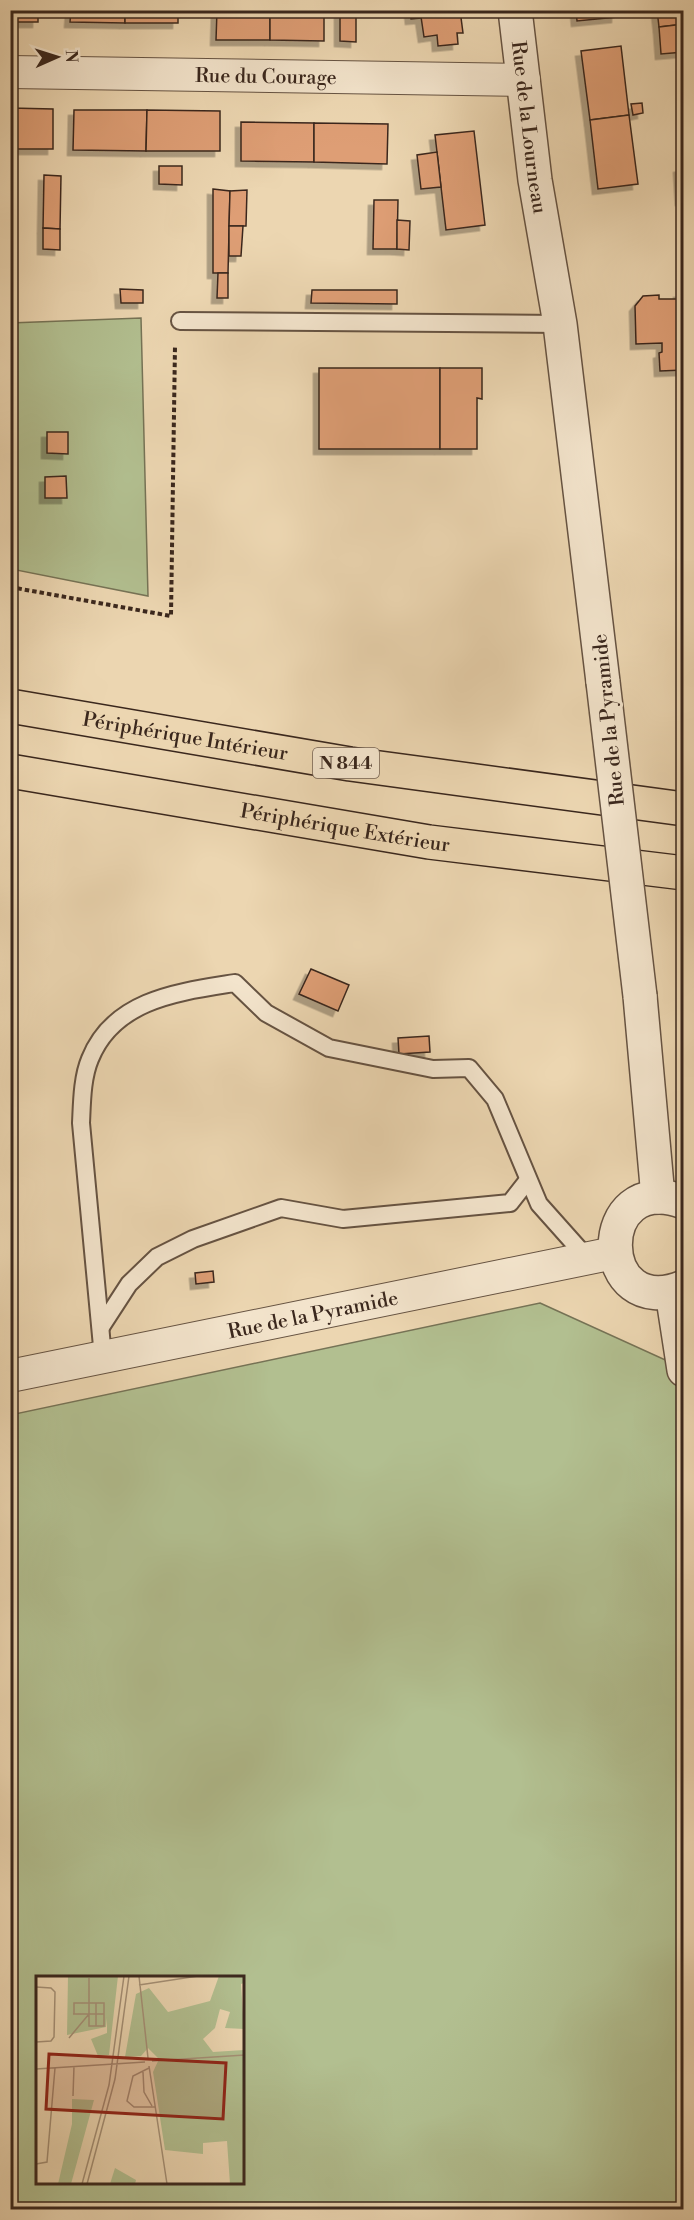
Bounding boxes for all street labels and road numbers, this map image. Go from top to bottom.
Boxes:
street label: Rue de la Lourneau [505,40,552,216]
street label: Rue du Courage [195,64,337,91]
street label: Rue de la Pyramide [588,632,631,807]
street label: Périphérique Intérieur [81,708,290,767]
road number: N 844 [313,748,379,778]
street label: Périphérique Extérieur [238,799,452,858]
street label: Rue de la Pyramide [226,1286,400,1345]

